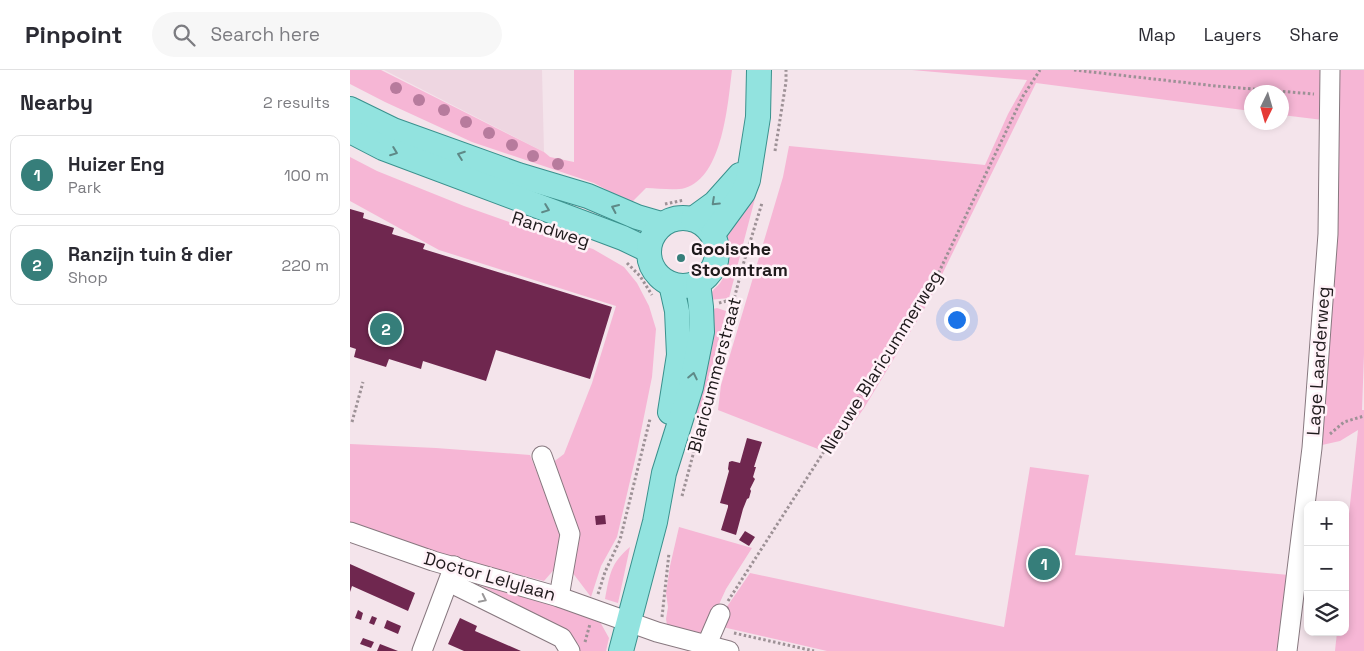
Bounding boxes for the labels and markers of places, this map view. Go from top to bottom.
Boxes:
place label: Gooische Stoomtram [691,237,788,281]
marker: Gooische Stoomtram [675,252,687,264]
pin: 2 [370,310,402,348]
pin: 1 [1028,545,1060,583]

